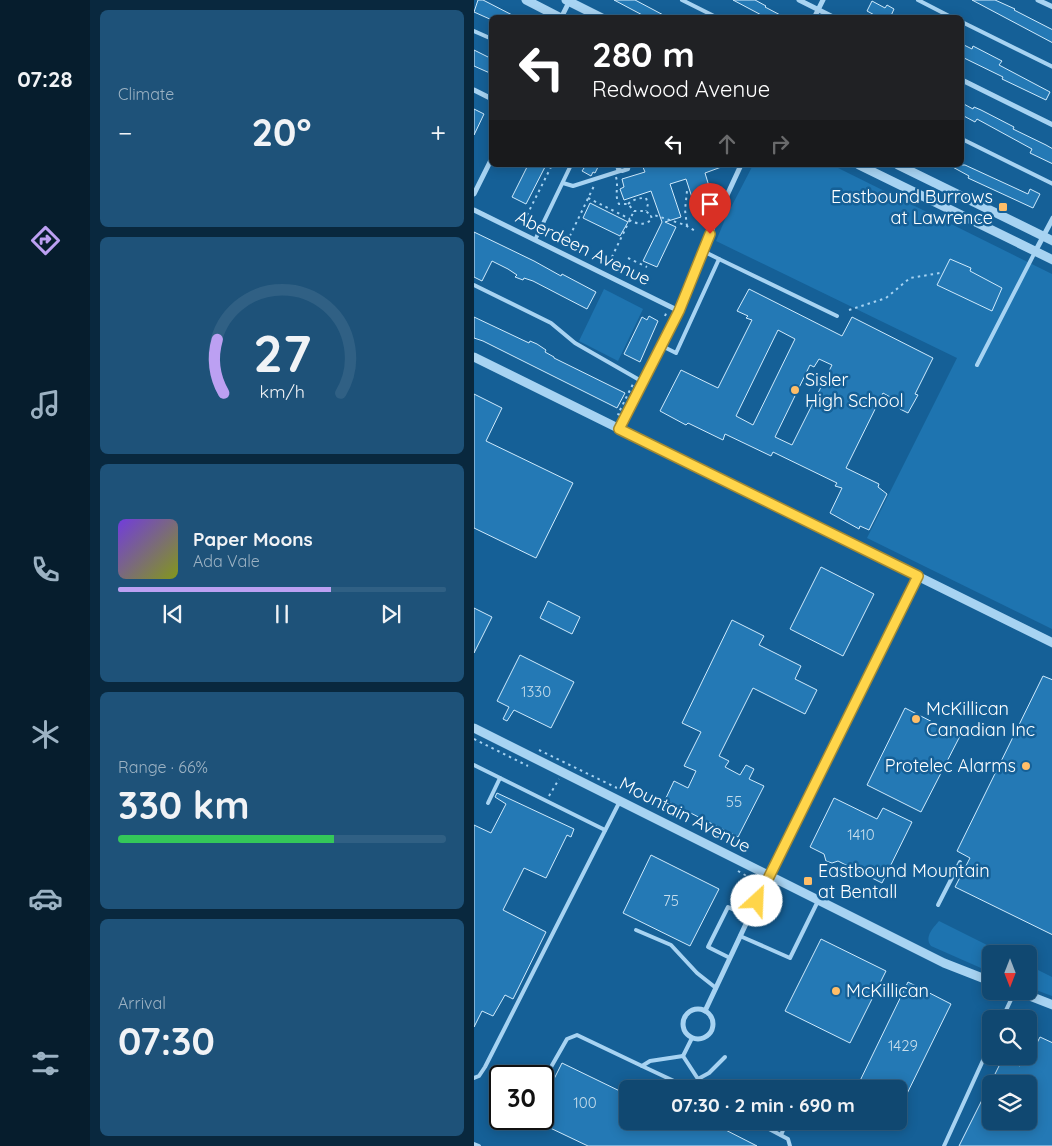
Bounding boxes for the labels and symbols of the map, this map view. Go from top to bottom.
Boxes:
pin [689,183,731,234]
place label: Eastbound Burrows at Lawrence [831,185,993,229]
marker: Eastbound Burrows at Lawrence [997,201,1009,213]
street label: Aberdeen Avenue [512,205,654,290]
place label: Sisler High School [805,368,904,412]
marker: Sisler High School [789,384,801,396]
house number: 1330 [521,682,551,701]
place label: McKillican Canadian Inc [926,697,1035,741]
marker: McKillican Canadian Inc [910,713,922,725]
place label: Protelec Alarms [885,754,1016,777]
marker: Protelec Alarms [1020,760,1032,772]
street label: Mountain Avenue [616,772,755,858]
house number: 55 [726,792,742,811]
house number: 1410 [847,825,875,844]
place label: Eastbound Mountain at Bentall [818,859,990,903]
position arrow [730,874,782,926]
marker: Eastbound Mountain at Bentall [802,875,814,887]
house number: 75 [663,891,679,910]
north arrow [982,945,1036,1000]
place label: McKillican [846,979,929,1002]
marker: McKillican [830,985,842,997]
house number: 1429 [888,1036,918,1055]
speed limit sign: 30 [489,1065,554,1130]
house number: 100 [573,1093,597,1112]

